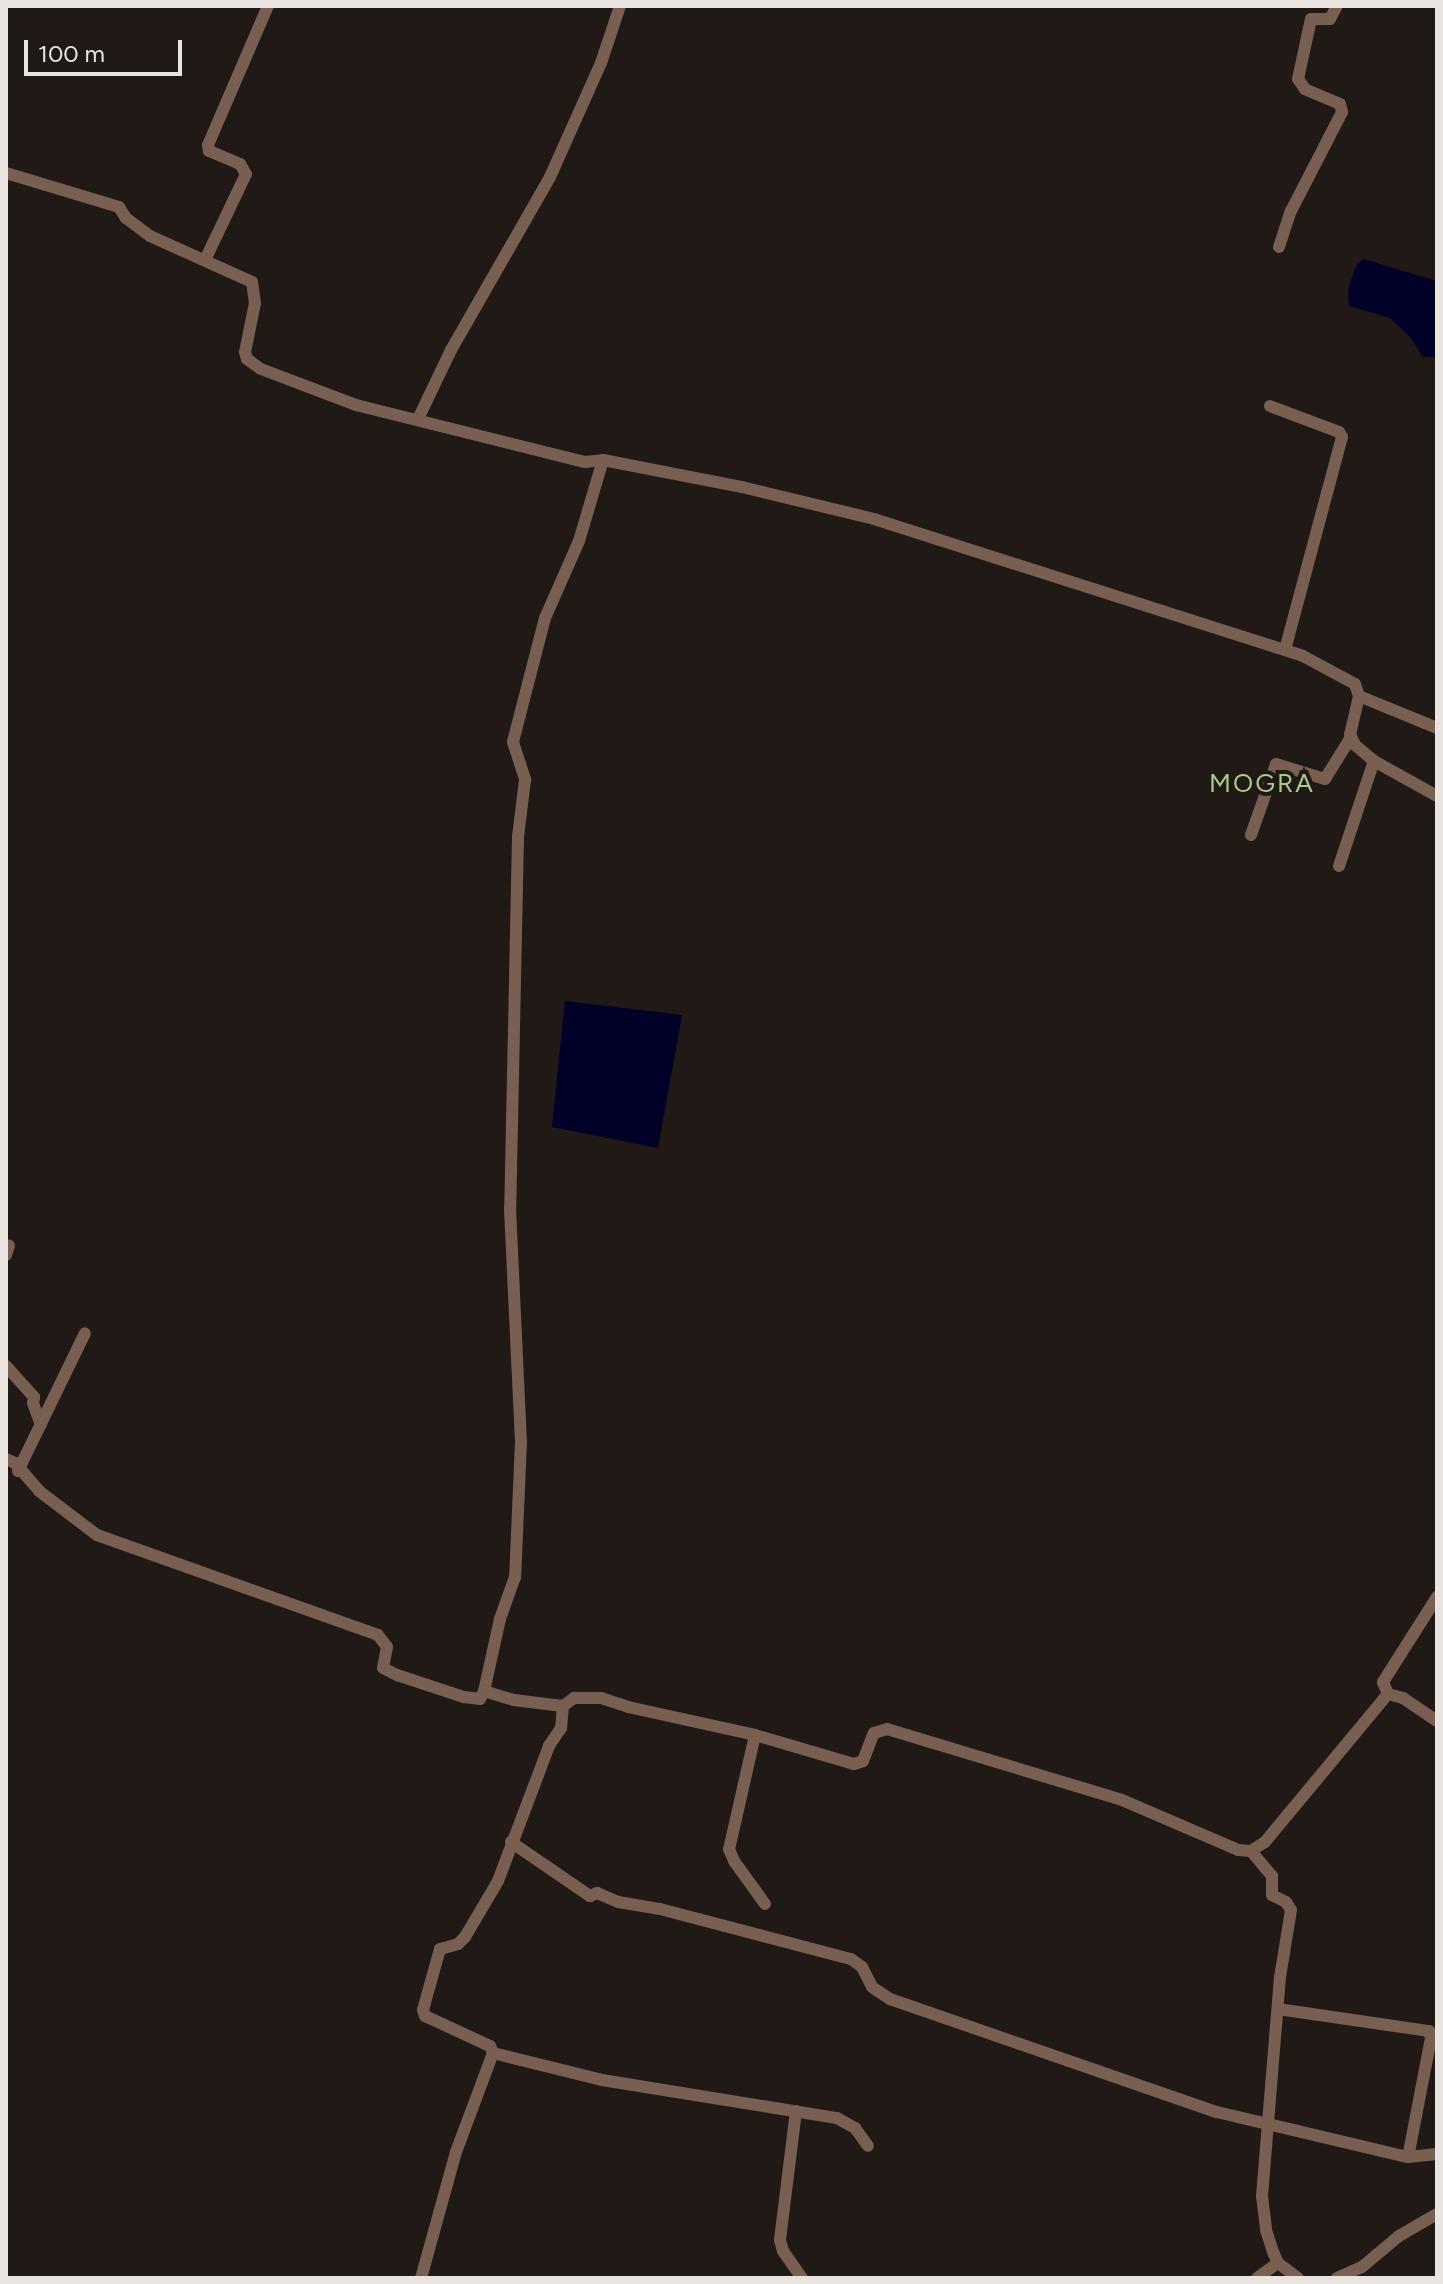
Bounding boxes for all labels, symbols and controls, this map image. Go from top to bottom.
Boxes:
scale bar [28,24,186,74]
text: 100 m [38,39,105,68]
district label: MOGRA [1209,768,1315,800]

